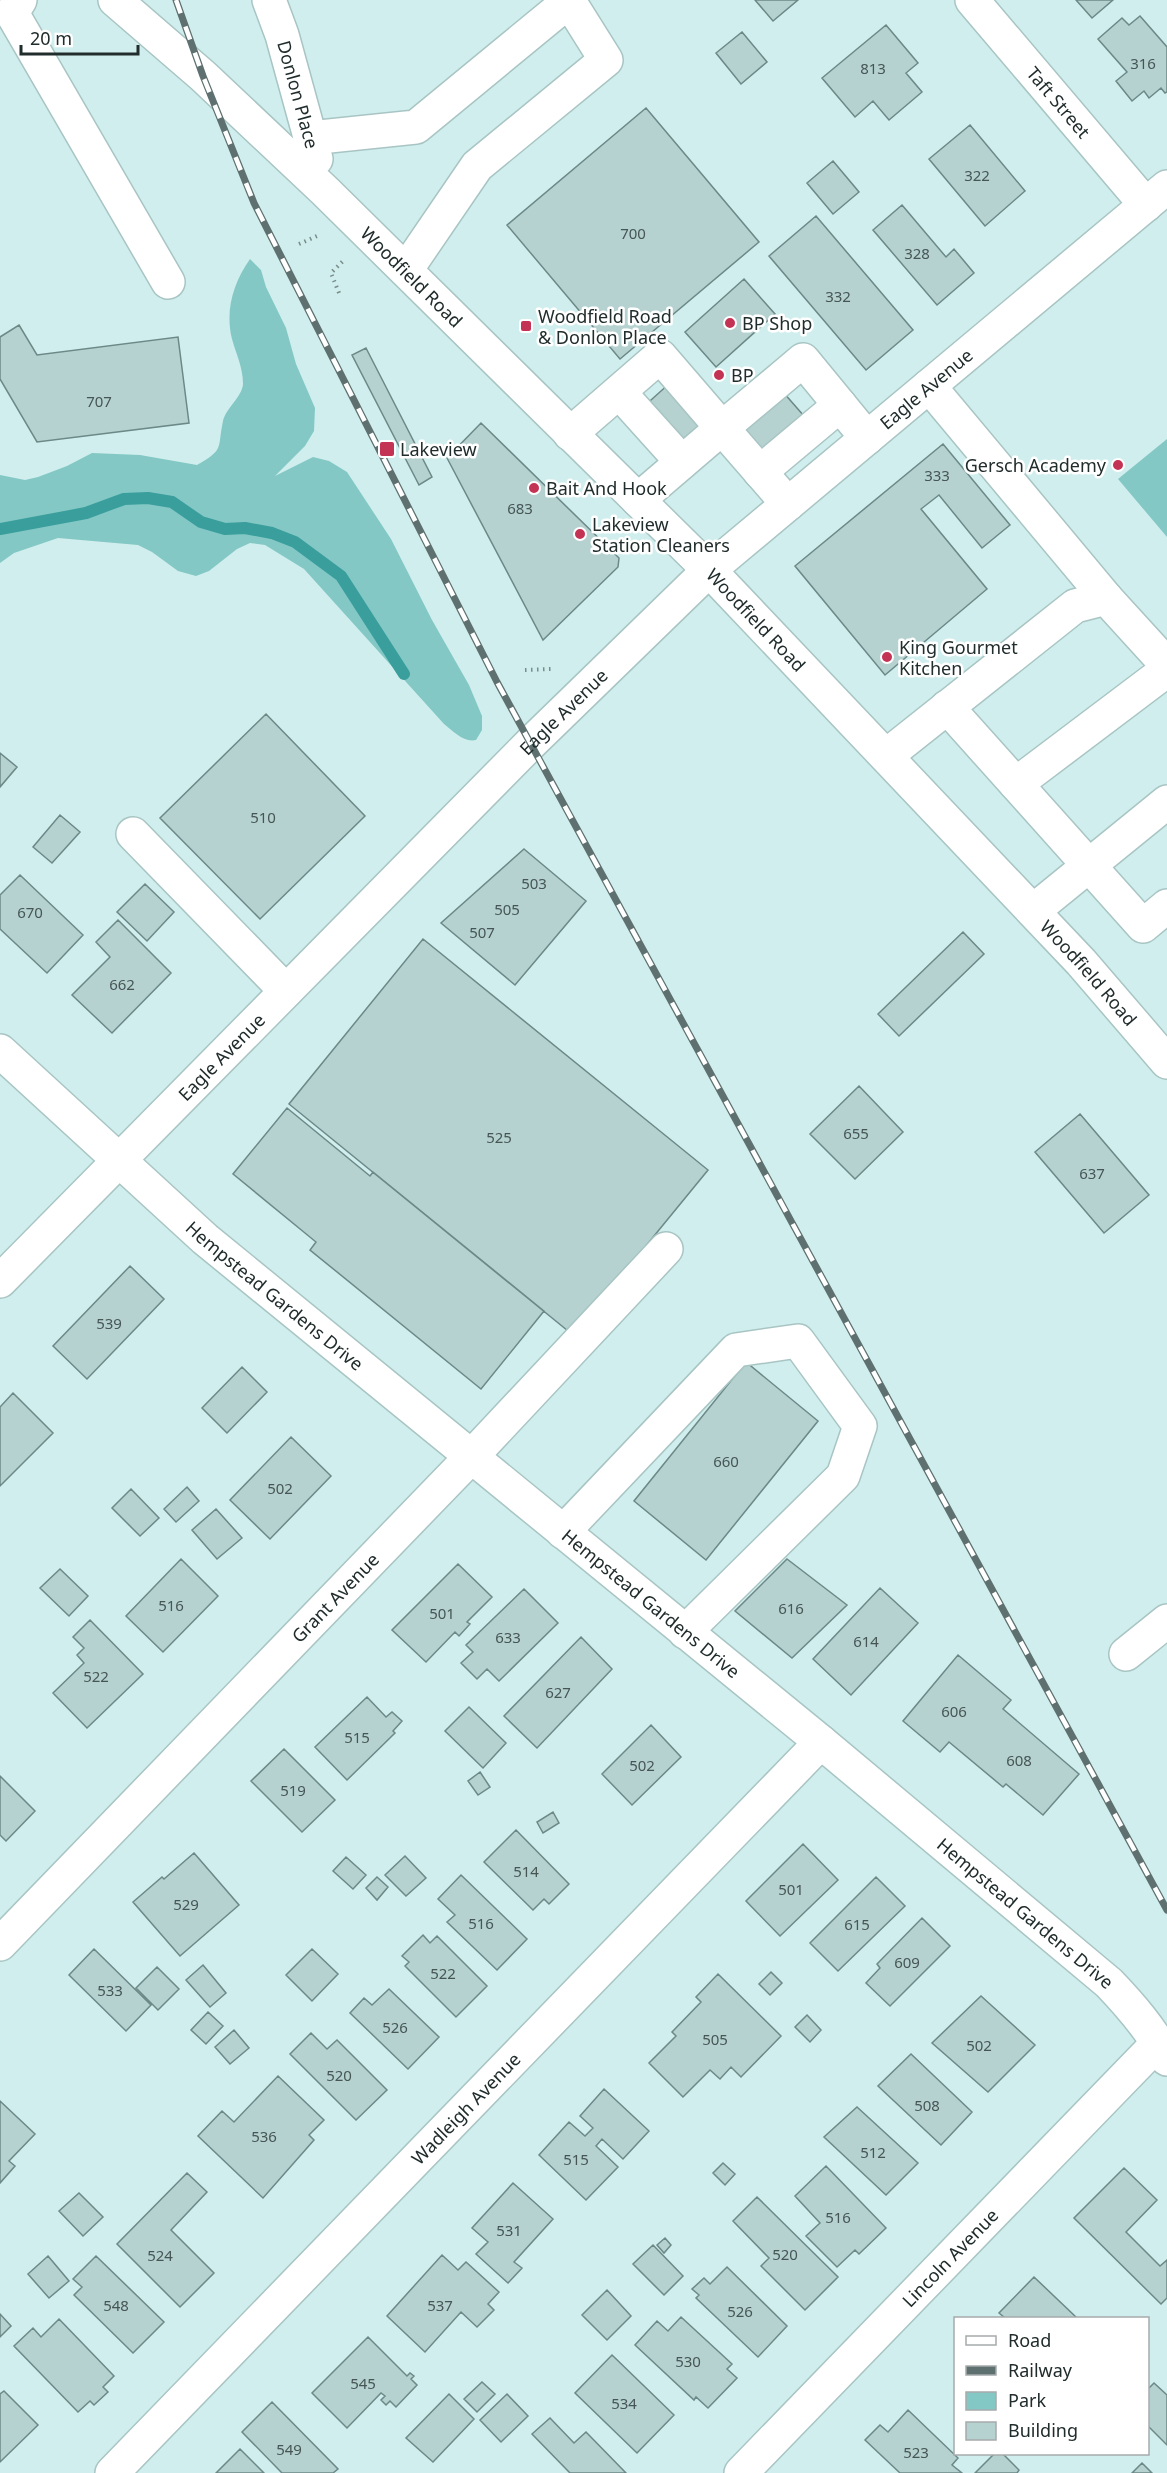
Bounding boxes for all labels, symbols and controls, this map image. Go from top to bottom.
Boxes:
scale bar [21,18,138,56]
text: 20 m [30,26,72,50]
street label: Donlon Place [272,38,325,151]
house number: 316 [1130,53,1156,73]
house number: 813 [860,58,886,78]
street label: Taft Street [1022,61,1096,143]
house number: 322 [964,165,990,185]
street label: Woodfield Road [356,221,468,332]
house number: 700 [620,223,646,243]
house number: 328 [904,243,930,263]
house number: 332 [825,286,851,306]
place label: Woodfield Road & Donlon Place [538,304,672,349]
place label: BP Shop [742,311,812,335]
marker: BP Shop [723,316,737,330]
marker: Woodfield Road & Donlon Place [519,319,533,333]
street label: Eagle Avenue [875,343,977,434]
place label: BP [731,363,754,387]
marker: BP [712,368,726,382]
house number: 707 [86,391,112,411]
place label: Lakeview [400,437,477,461]
marker: Lakeview [378,440,396,458]
place label: Gersch Academy [965,453,1107,477]
marker: Gersch Academy [1111,458,1125,472]
house number: 333 [924,465,950,485]
place label: Bait And Hook [546,476,667,500]
marker: Bait And Hook [527,481,541,495]
house number: 683 [507,498,533,518]
place label: Lakeview Station Cleaners [592,512,730,557]
marker: Lakeview Station Cleaners [573,527,587,541]
street label: Woodfield Road [701,563,811,677]
place label: King Gourmet Kitchen [899,635,1018,680]
marker: King Gourmet Kitchen [880,650,894,664]
street label: Eagle Avenue [514,663,613,760]
house number: 510 [250,807,276,827]
house number: 503 [521,873,547,893]
house number: 505 [494,899,520,919]
house number: 670 [17,902,43,922]
street label: Woodfield Road [1035,915,1142,1031]
house number: 507 [469,922,495,942]
house number: 662 [109,974,135,994]
street label: Eagle Avenue [173,1008,270,1106]
house number: 655 [843,1123,869,1143]
house number: 525 [486,1127,512,1147]
house number: 637 [1079,1163,1105,1183]
street label: Hempstead Gardens Drive [181,1215,369,1376]
house number: 539 [96,1313,122,1333]
house number: 660 [713,1451,739,1471]
house number: 502 [267,1478,293,1498]
street label: Hempstead Gardens Drive [557,1523,745,1683]
street label: Grant Avenue [286,1548,384,1648]
house number: 516 [158,1595,184,1615]
house number: 616 [778,1598,804,1618]
house number: 501 [429,1603,455,1623]
house number: 633 [495,1627,521,1647]
house number: 614 [853,1631,879,1651]
house number: 522 [83,1666,109,1686]
house number: 627 [545,1682,571,1702]
house number: 606 [941,1701,967,1721]
house number: 515 [344,1727,370,1747]
house number: 608 [1006,1750,1032,1770]
house number: 502 [629,1755,655,1775]
house number: 519 [280,1780,306,1800]
street label: Hempstead Gardens Drive [932,1832,1119,1994]
house number: 514 [513,1861,539,1881]
house number: 501 [778,1879,804,1899]
house number: 529 [173,1894,199,1914]
house number: 516 [468,1913,494,1933]
house number: 615 [844,1914,870,1934]
house number: 609 [894,1952,920,1972]
house number: 522 [430,1963,456,1983]
house number: 533 [97,1980,123,2000]
house number: 526 [382,2017,408,2037]
house number: 505 [702,2029,728,2049]
house number: 502 [966,2035,992,2055]
street label: Wadleigh Avenue [406,2047,526,2170]
house number: 520 [326,2065,352,2085]
house number: 508 [914,2095,940,2115]
house number: 536 [251,2126,277,2146]
house number: 512 [860,2142,886,2162]
house number: 515 [563,2149,589,2169]
street label: Lincoln Avenue [897,2203,1003,2312]
house number: 516 [825,2207,851,2227]
house number: 531 [496,2220,522,2240]
house number: 520 [772,2244,798,2264]
house number: 524 [147,2245,173,2265]
house number: 548 [103,2295,129,2315]
house number: 537 [427,2295,453,2315]
house number: 526 [727,2301,753,2321]
legend [954,2317,1149,2455]
text: Road [1008,2328,1051,2352]
house number: 530 [675,2351,701,2371]
text: Railway [1008,2358,1073,2382]
house number: 545 [350,2373,376,2393]
text: Park [1008,2388,1046,2412]
house number: 534 [611,2393,637,2413]
text: Building [1008,2418,1078,2442]
house number: 549 [276,2439,302,2459]
house number: 523 [903,2442,929,2462]

